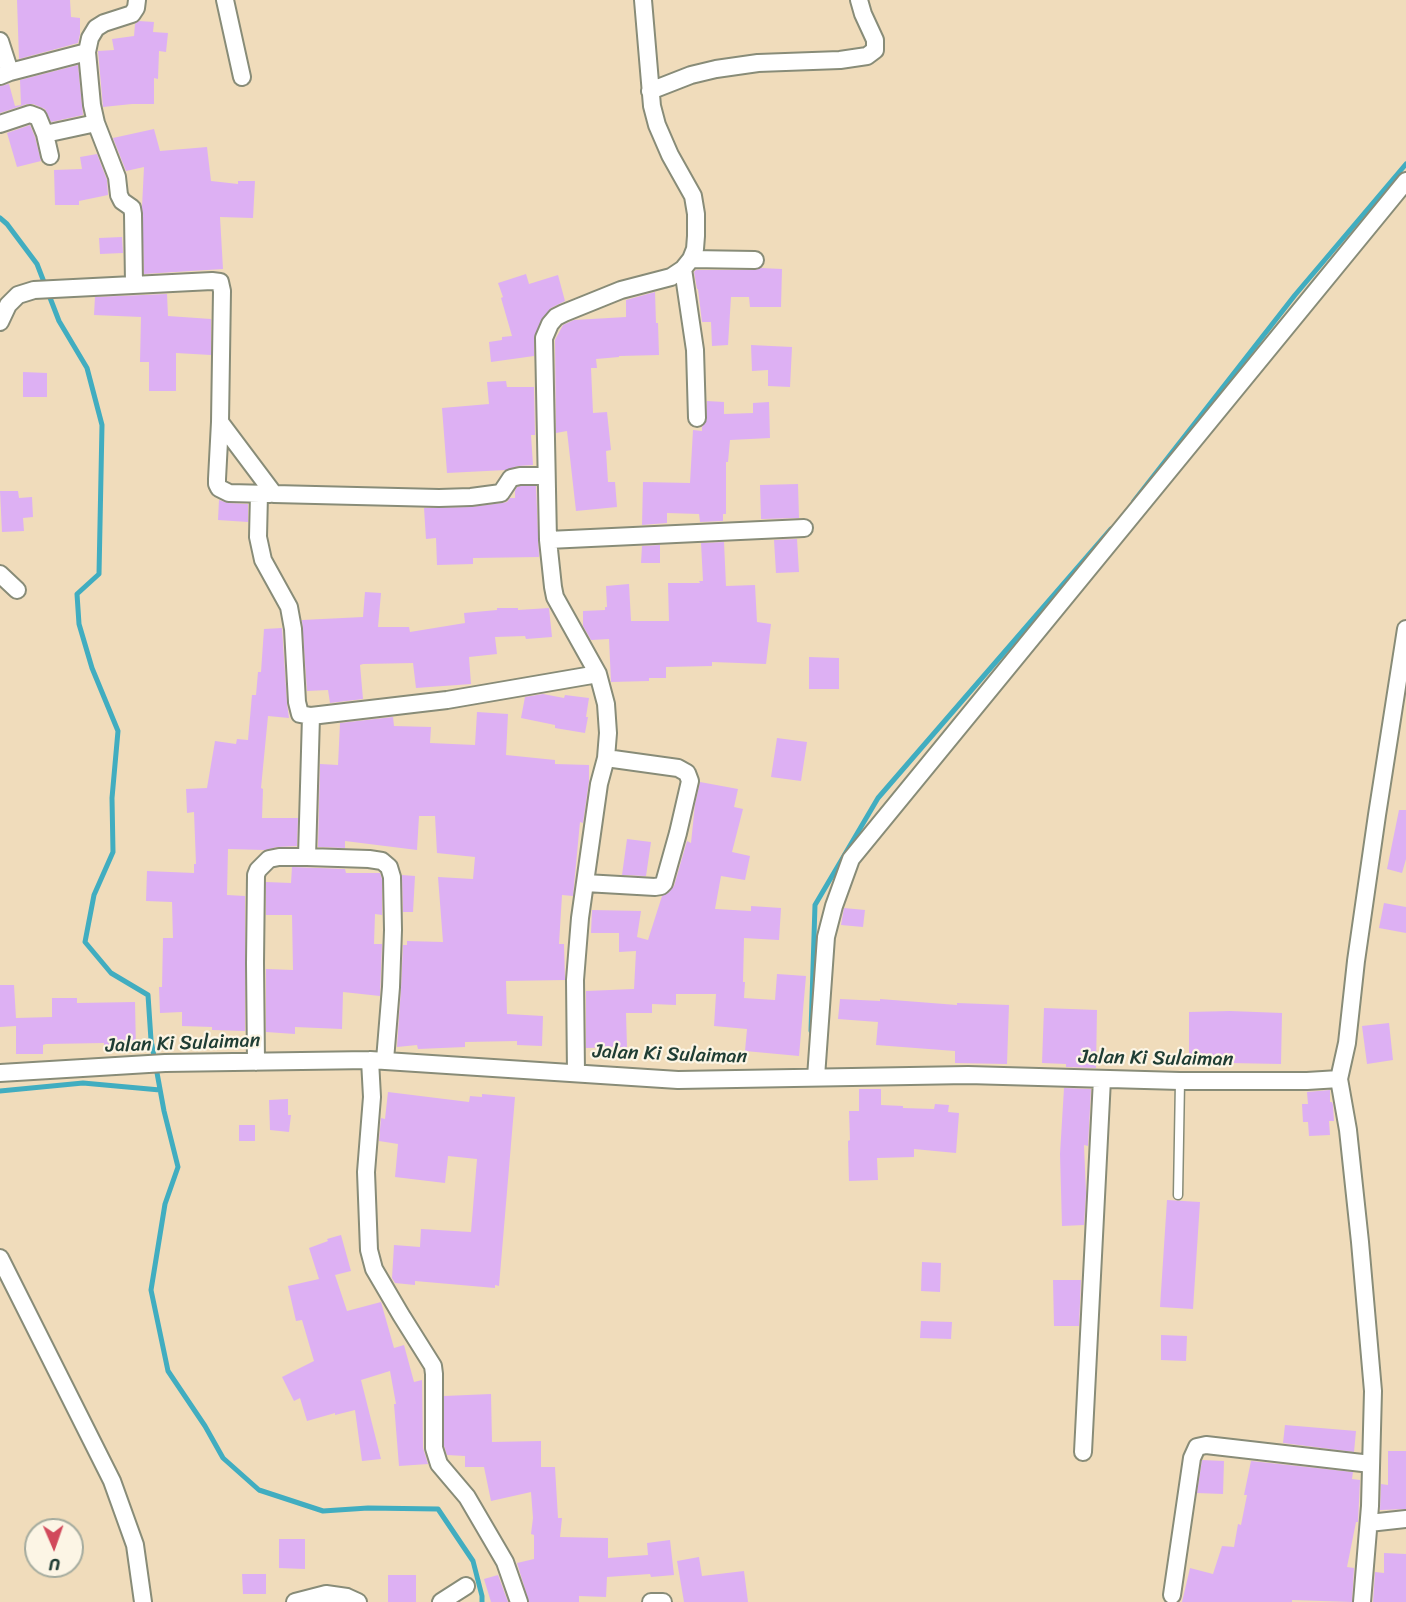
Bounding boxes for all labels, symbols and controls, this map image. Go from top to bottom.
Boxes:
street label: Jalan Ki Sulaiman [105,1029,261,1059]
street label: Jalan Ki Sulaiman [592,1040,748,1070]
street label: Jalan Ki Sulaiman [1078,1046,1234,1072]
north arrow [24,1518,84,1578]
text: U [49,1550,60,1579]

